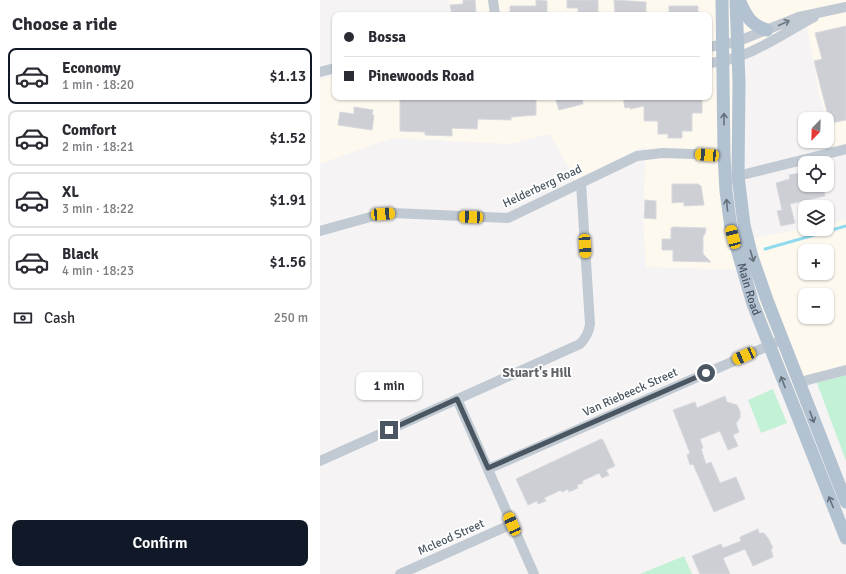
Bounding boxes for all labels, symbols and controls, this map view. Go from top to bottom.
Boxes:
text: Choose a ride [12,13,117,35]
one-way arrow [778,18,790,26]
text: Bossa [368,28,406,46]
icon: car [14,58,50,94]
text: Economy [62,59,121,77]
text: $1.13 [269,67,306,85]
text: Pinewoods Road [368,67,474,85]
text: 1 min · 18:20 [62,77,134,93]
north arrow [798,112,834,148]
map controls [798,112,834,324]
one-way arrow [720,113,728,126]
icon: car [14,120,50,156]
text: Comfort [62,121,116,139]
text: $1.52 [269,129,306,147]
text: 2 min · 18:21 [62,139,134,155]
car [695,148,719,162]
button: locate [798,156,834,192]
street label: Helderberg Road [500,162,584,211]
icon: car [14,182,50,218]
text: XL [62,183,79,201]
text: $1.91 [269,191,306,209]
one-way arrow [724,199,731,212]
button: layers [798,200,834,236]
text: 3 min · 18:22 [62,201,134,217]
car [371,207,395,221]
car [459,211,483,223]
car [724,224,742,250]
car [578,234,592,258]
icon: car [14,244,50,280]
button: + [798,244,834,280]
text: Black [62,245,99,263]
one-way arrow [749,249,756,262]
text: $1.56 [269,253,306,271]
street label: Main Road [733,261,764,318]
text: 4 min · 18:23 [62,263,134,279]
button: − [798,288,834,324]
icon: cash [12,307,34,329]
text: Cash [44,309,75,327]
text: 250 m [274,310,308,326]
car [731,346,757,366]
route start [697,364,715,382]
district label: Stuart's Hill [503,365,571,381]
street label: Van Riebeeck Street [581,365,680,420]
callout: 1 min [356,372,422,400]
one-way arrow [779,376,786,388]
text: 1 min [373,378,405,394]
one-way arrow [809,410,816,423]
route end [380,421,398,439]
one-way arrow [827,497,835,509]
car [502,511,522,537]
street label: Mcleod Street [416,516,487,559]
button: Confirm [12,520,308,566]

